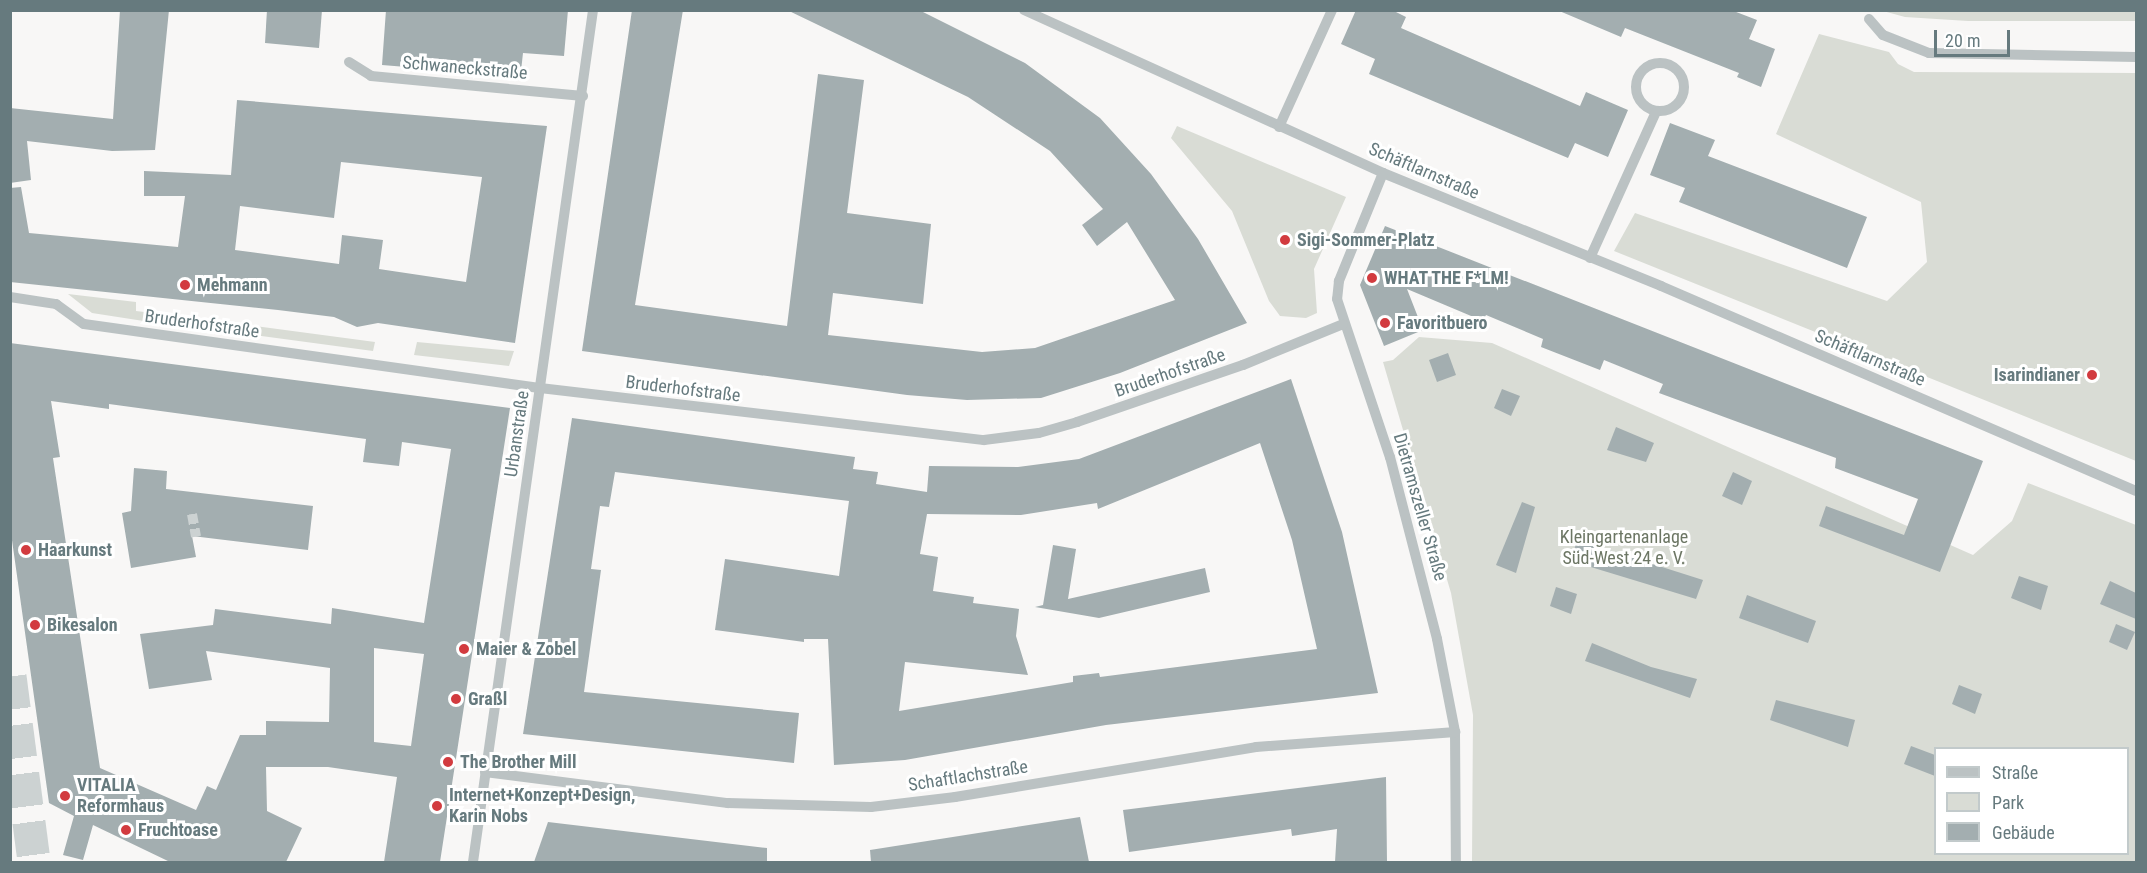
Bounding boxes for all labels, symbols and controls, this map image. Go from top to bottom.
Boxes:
scale bar [1937,18,2014,56]
text: 20 m [1945,30,1980,51]
street label: Schwaneckstraße [402,52,528,84]
street label: Schäftlarnstraße [1365,138,1483,204]
place label: Sigi-Sommer-Platz [1297,229,1435,251]
marker: Sigi-Sommer-Platz [1278,233,1292,247]
place label: WHAT THE F*LM! [1384,267,1510,289]
marker: WHAT THE F*LM! [1365,271,1379,285]
place label: Mehmann [197,274,268,296]
marker: Mehmann [178,278,192,292]
street label: Bruderhofstraße [143,305,261,343]
place label: Favoritbuero [1397,312,1488,334]
marker: Favoritbuero [1378,316,1392,330]
street label: Schäftlarnstraße [1811,325,1929,391]
street label: Bruderhofstraße [1112,344,1228,402]
place label: Isarindianer [1994,364,2080,386]
marker: Isarindianer [2085,368,2099,382]
street label: Bruderhofstraße [624,371,742,407]
street label: Urbanstraße [500,389,534,479]
street label: Dietramszeller Straße [1389,431,1451,583]
park label: Kleingartenanlage Süd-West 24 e. V. [1560,527,1688,570]
place label: Haarkunst [38,539,112,561]
marker: Haarkunst [19,543,33,557]
place label: Bikesalon [47,614,118,636]
marker: Bikesalon [28,618,42,632]
place label: Maier & Zobel [476,638,576,660]
marker: Maier & Zobel [457,642,471,656]
place label: Graßl [468,688,507,710]
marker: Graßl [449,692,463,706]
legend [1934,747,2129,855]
place label: The Brother Mill [460,751,576,773]
marker: The Brother Mill [441,755,455,769]
street label: Schaftlachstraße [907,756,1029,796]
text: Straße [1992,762,2038,783]
place label: VITALIA Reformhaus [77,775,164,818]
place label: Internet+Konzept+Design, Karin Nobs [449,785,635,828]
marker: VITALIA Reformhaus [58,789,72,803]
text: Park [1992,792,2024,813]
marker: Internet+Konzept+Design, Karin Nobs [430,799,444,813]
place label: Fruchtoase [138,819,218,841]
text: Gebäude [1992,822,2055,843]
marker: Fruchtoase [119,823,133,837]

